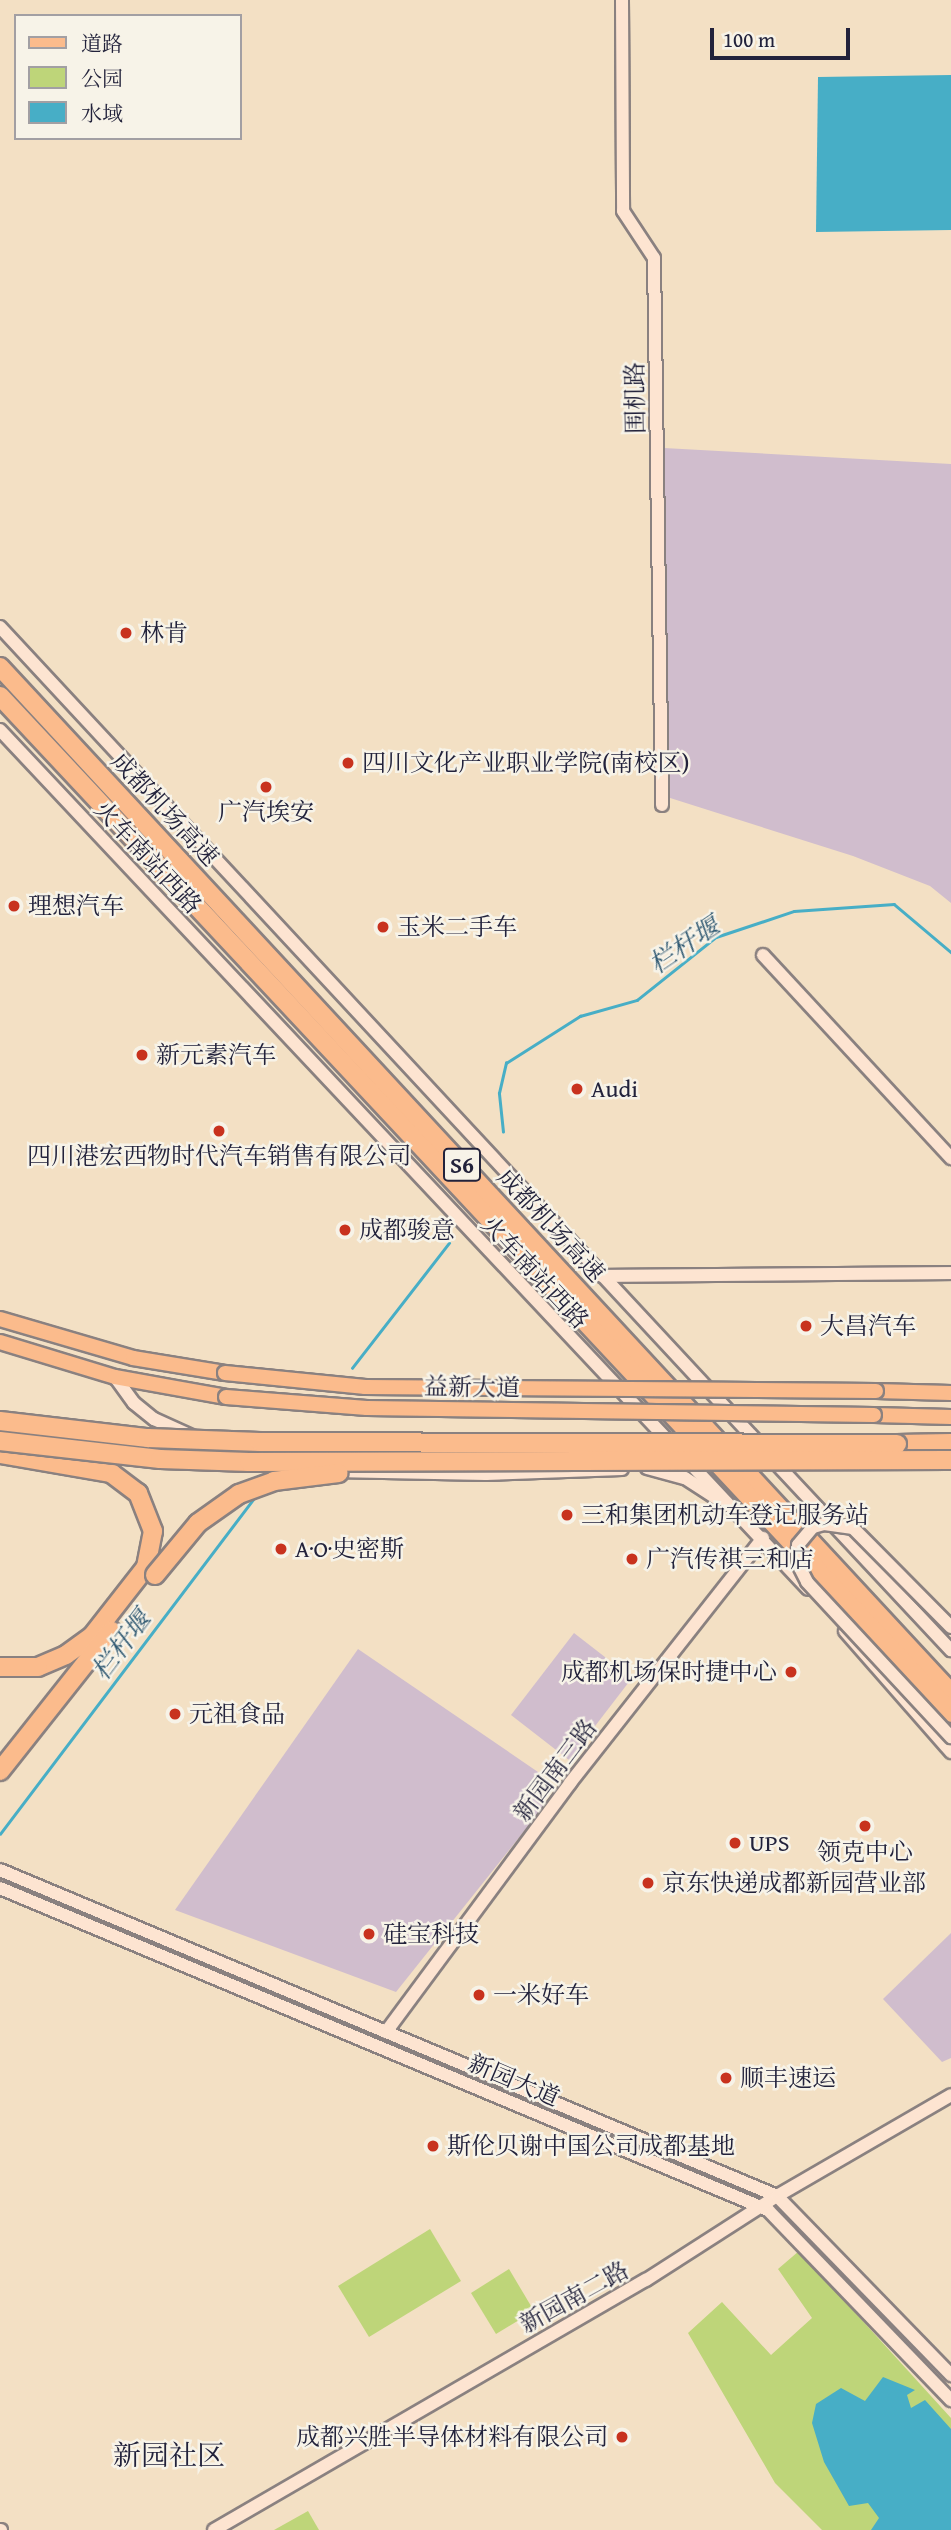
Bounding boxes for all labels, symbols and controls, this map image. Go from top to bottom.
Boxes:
legend [14,14,242,140]
scale bar [713,14,853,58]
text: 100 m [723,24,775,55]
text: 道路 [81,28,123,59]
text: 公园 [81,63,123,94]
text: 水域 [81,98,123,129]
street label: 围机路 [620,362,650,434]
place label: 林肯 [140,619,188,647]
marker: 林肯 [118,625,134,641]
street label: 成都机场高速 [105,747,225,871]
place label: 四川文化产业职业学院(南校区) [362,749,689,777]
marker: 四川文化产业职业学院(南校区) [340,755,356,771]
marker: 广汽埃安 [258,779,274,795]
street label: 火车南站西路 [88,795,208,919]
place label: 广汽埃安 [218,798,314,826]
place label: 理想汽车 [28,892,124,920]
marker: 理想汽车 [6,898,22,914]
water label: 栏杆堰 [643,910,725,980]
place label: 玉米二手车 [397,913,517,941]
marker: 玉米二手车 [375,919,391,935]
place label: 新元素汽车 [156,1041,276,1069]
marker: 新元素汽车 [134,1047,150,1063]
place label: Audi [591,1075,638,1103]
marker: Audi [569,1081,585,1097]
marker: 四川港宏西物时代汽车销售有限公司 [211,1123,227,1139]
place label: 四川港宏西物时代汽车销售有限公司 [27,1142,411,1170]
road number: S6 [443,1146,481,1184]
street label: 成都机场高速 [491,1163,611,1287]
street label: 火车南站西路 [475,1210,595,1334]
place label: 成都骏意 [359,1216,455,1244]
marker: 成都骏意 [337,1222,353,1238]
place label: 大昌汽车 [820,1312,916,1340]
marker: 大昌汽车 [798,1318,814,1334]
street label: 益新大道 [424,1372,520,1402]
place label: 三和集团机动车登记服务站 [581,1501,869,1529]
marker: 三和集团机动车登记服务站 [559,1507,575,1523]
place label: A·O·史密斯 [295,1535,404,1563]
marker: A·O·史密斯 [273,1541,289,1557]
place label: 广汽传祺三和店 [646,1545,814,1573]
marker: 广汽传祺三和店 [624,1551,640,1567]
water label: 栏杆堰 [85,1604,157,1686]
place label: 成都机场保时捷中心 [561,1658,777,1686]
marker: 成都机场保时捷中心 [783,1664,799,1680]
place label: 元祖食品 [189,1700,285,1728]
marker: 元祖食品 [167,1706,183,1722]
street label: 新园南三路 [507,1713,603,1827]
marker: 领克中心 [857,1818,873,1834]
place label: UPS [749,1829,789,1857]
marker: UPS [727,1835,743,1851]
place label: 领克中心 [817,1838,913,1866]
place label: 京东快递成都新园营业部 [662,1869,926,1897]
marker: 京东快递成都新园营业部 [640,1875,656,1891]
place label: 硅宝科技 [383,1920,479,1948]
marker: 硅宝科技 [361,1926,377,1942]
place label: 一米好车 [493,1981,589,2009]
marker: 一米好车 [471,1987,487,2003]
street label: 新园大道 [464,2048,564,2112]
place label: 顺丰速运 [740,2064,836,2092]
marker: 顺丰速运 [718,2070,734,2086]
place label: 斯伦贝谢中国公司成都基地 [447,2132,735,2160]
marker: 斯伦贝谢中国公司成都基地 [425,2138,441,2154]
street label: 新园南二路 [515,2255,633,2339]
place label: 成都兴胜半导体材料有限公司 [296,2423,608,2451]
marker: 成都兴胜半导体材料有限公司 [614,2429,630,2445]
district label: 新园社区 [113,2438,225,2472]

